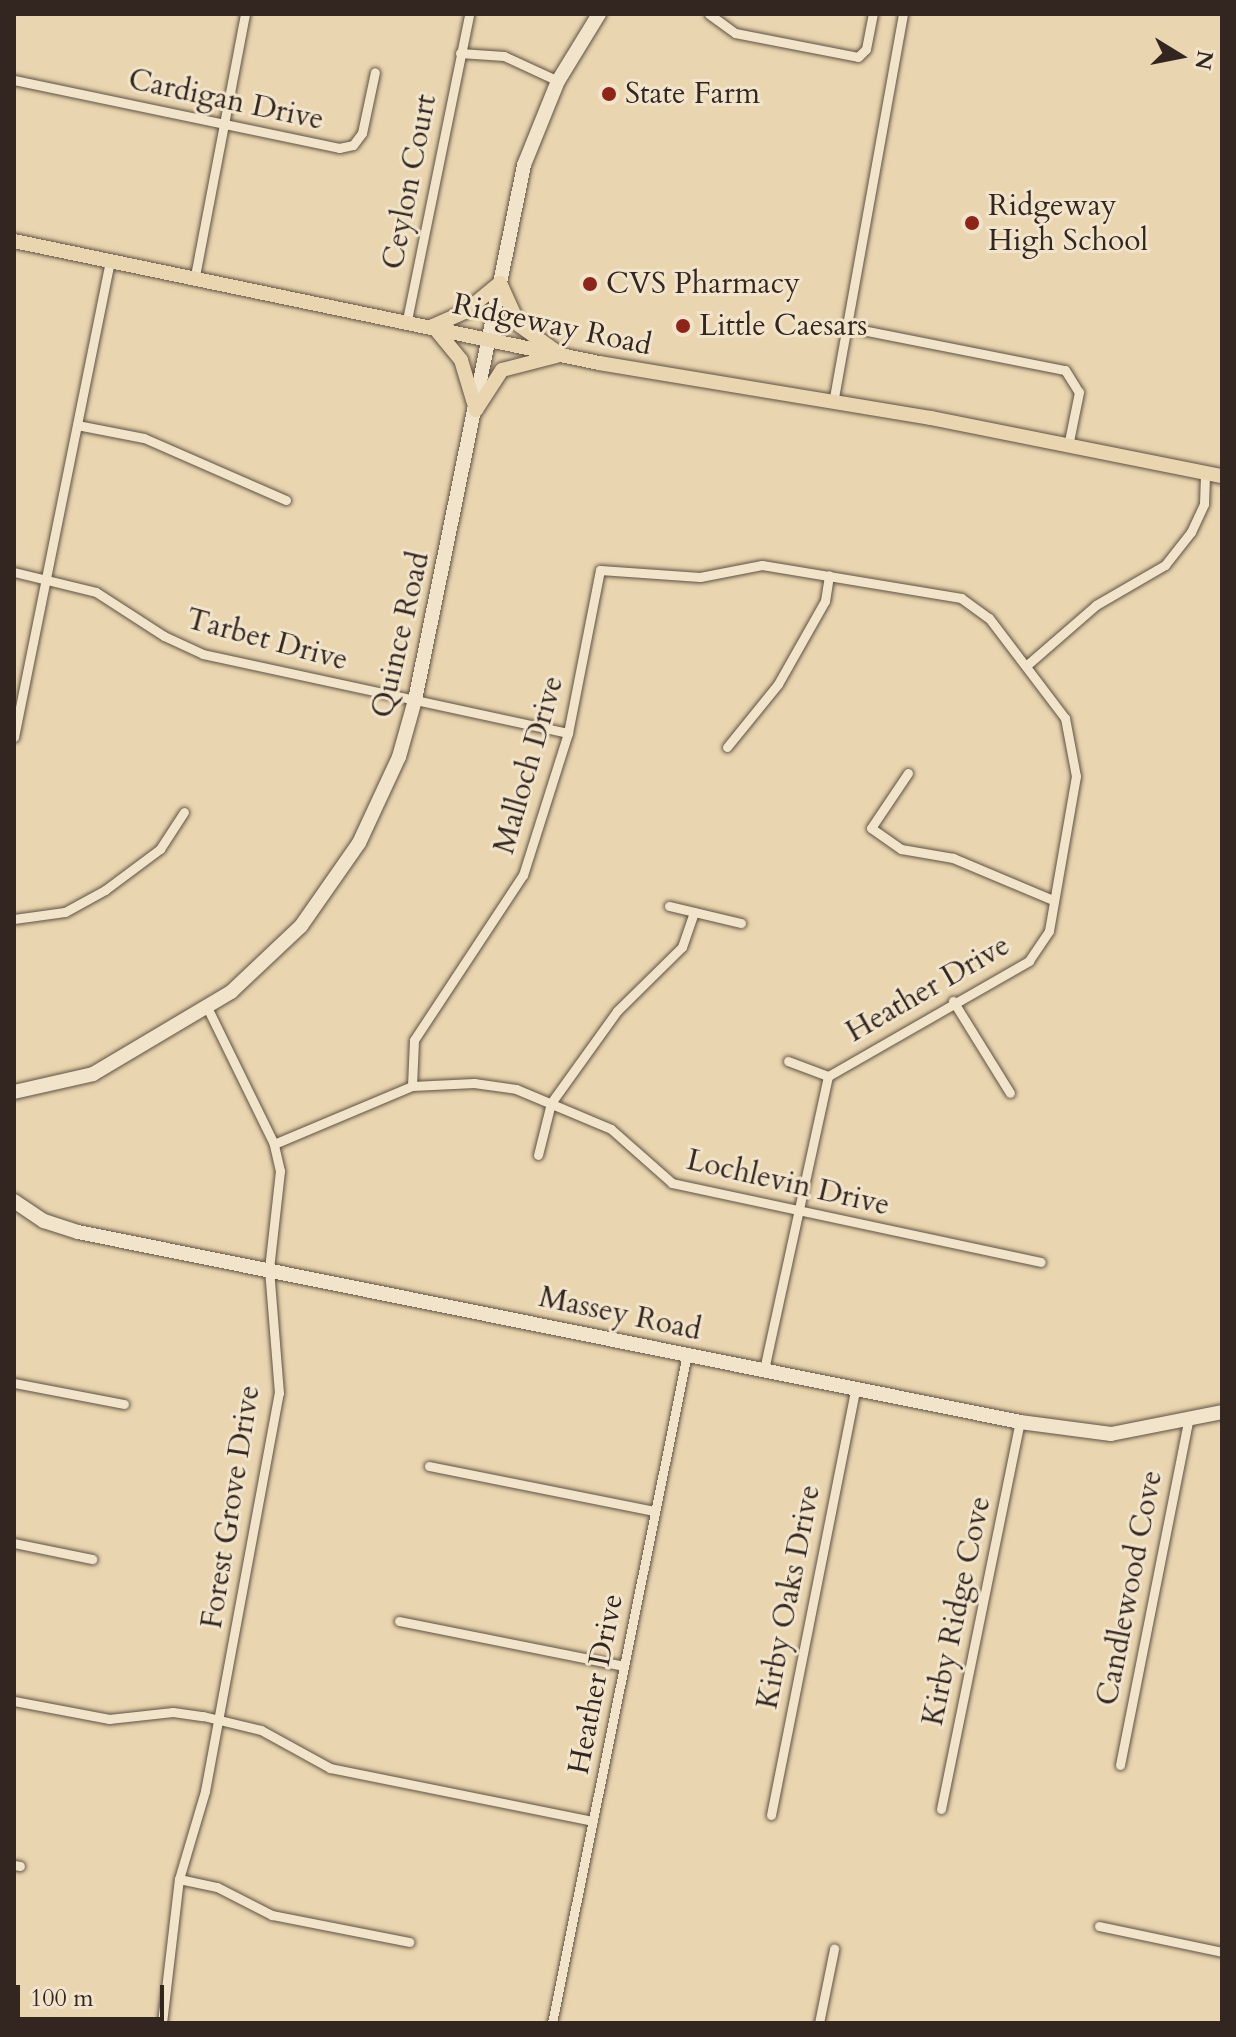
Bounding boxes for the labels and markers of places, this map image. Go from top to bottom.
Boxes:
place label: State Farm [625,76,760,112]
marker: State Farm [600,85,618,103]
place label: Ridgeway High School [988,188,1148,258]
marker: Ridgeway High School [963,214,981,232]
place label: CVS Pharmacy [606,266,800,302]
marker: CVS Pharmacy [581,275,599,293]
place label: Little Caesars [699,308,867,344]
marker: Little Caesars [674,317,692,335]

